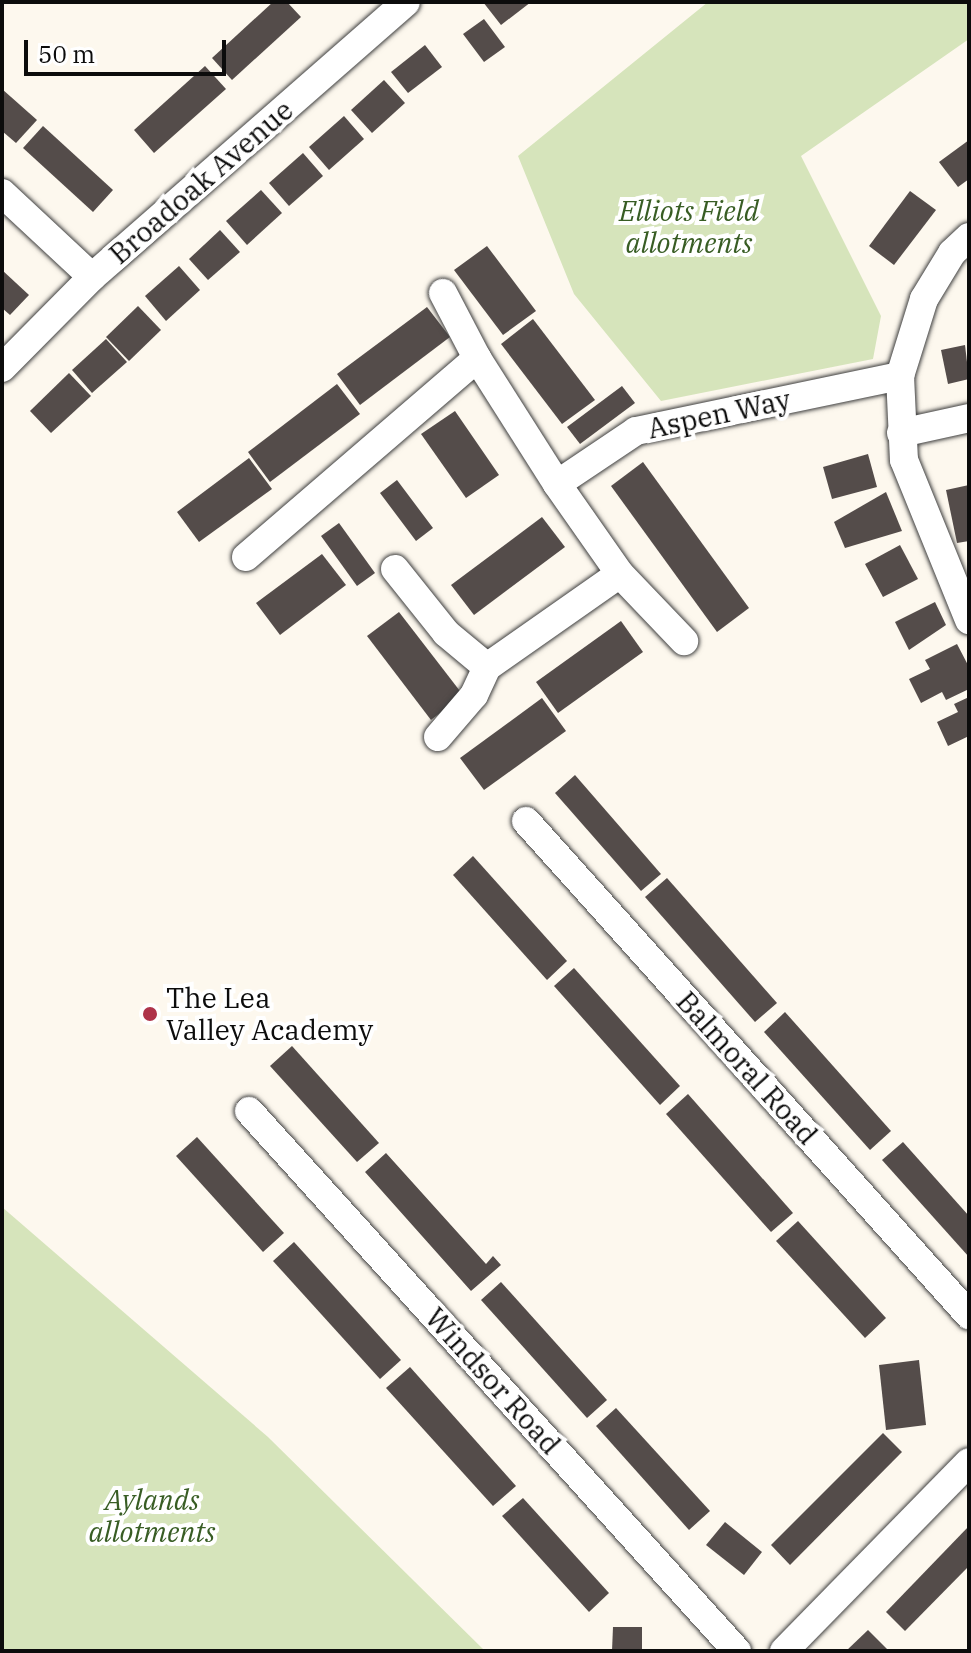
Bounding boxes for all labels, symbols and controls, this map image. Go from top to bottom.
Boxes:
scale bar [28,24,230,74]
text: 50 m [38,38,95,70]
street label: Broadoak Avenue [102,93,300,271]
park label: Elliots Field allotments [619,194,759,260]
street label: Aspen Way [645,382,793,446]
place label: The Lea Valley Academy [166,981,373,1047]
street label: Balmoral Road [670,985,824,1151]
marker: The Lea Valley Academy [141,1005,159,1023]
street label: Windsor Road [418,1301,568,1461]
park label: Aylands allotments [89,1483,215,1549]

